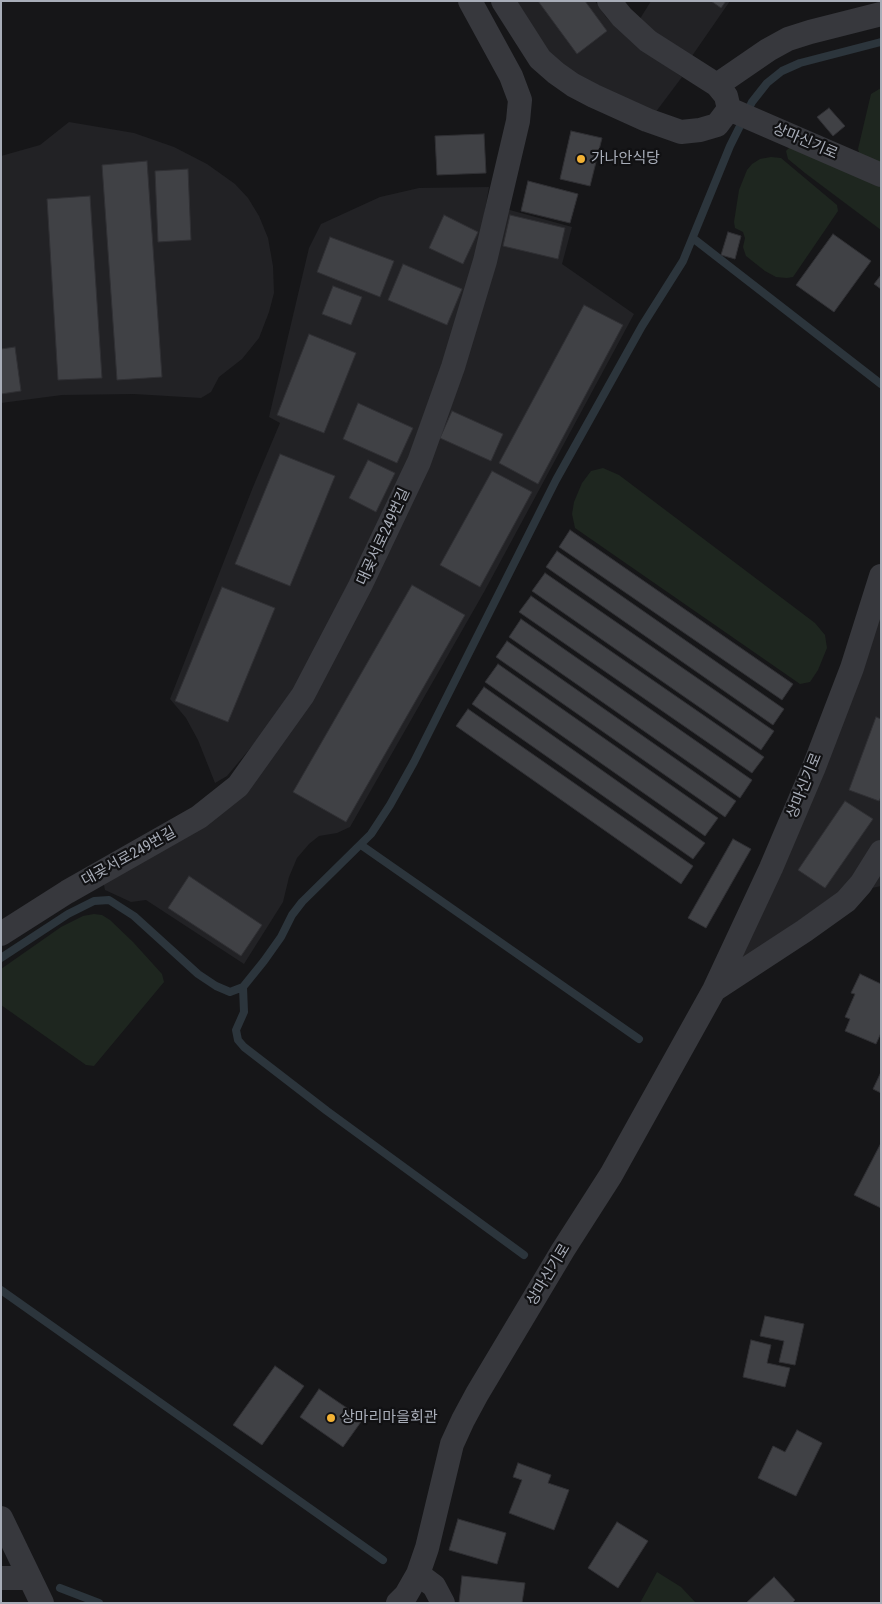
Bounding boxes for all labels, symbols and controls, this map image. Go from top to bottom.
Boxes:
street label: 상마신기로 [770,120,840,164]
place label: 가나안식당 [591,150,660,168]
marker: 가나안식당 [575,153,587,165]
street label: 대곶서로249번길 [354,486,414,588]
street label: 상마신기로 [784,751,826,821]
street label: 대곶서로249번길 [79,824,179,890]
street label: 상마신기로 [524,1241,574,1309]
place label: 상마리마을회관 [341,1409,438,1427]
marker: 상마리마을회관 [325,1412,337,1424]

